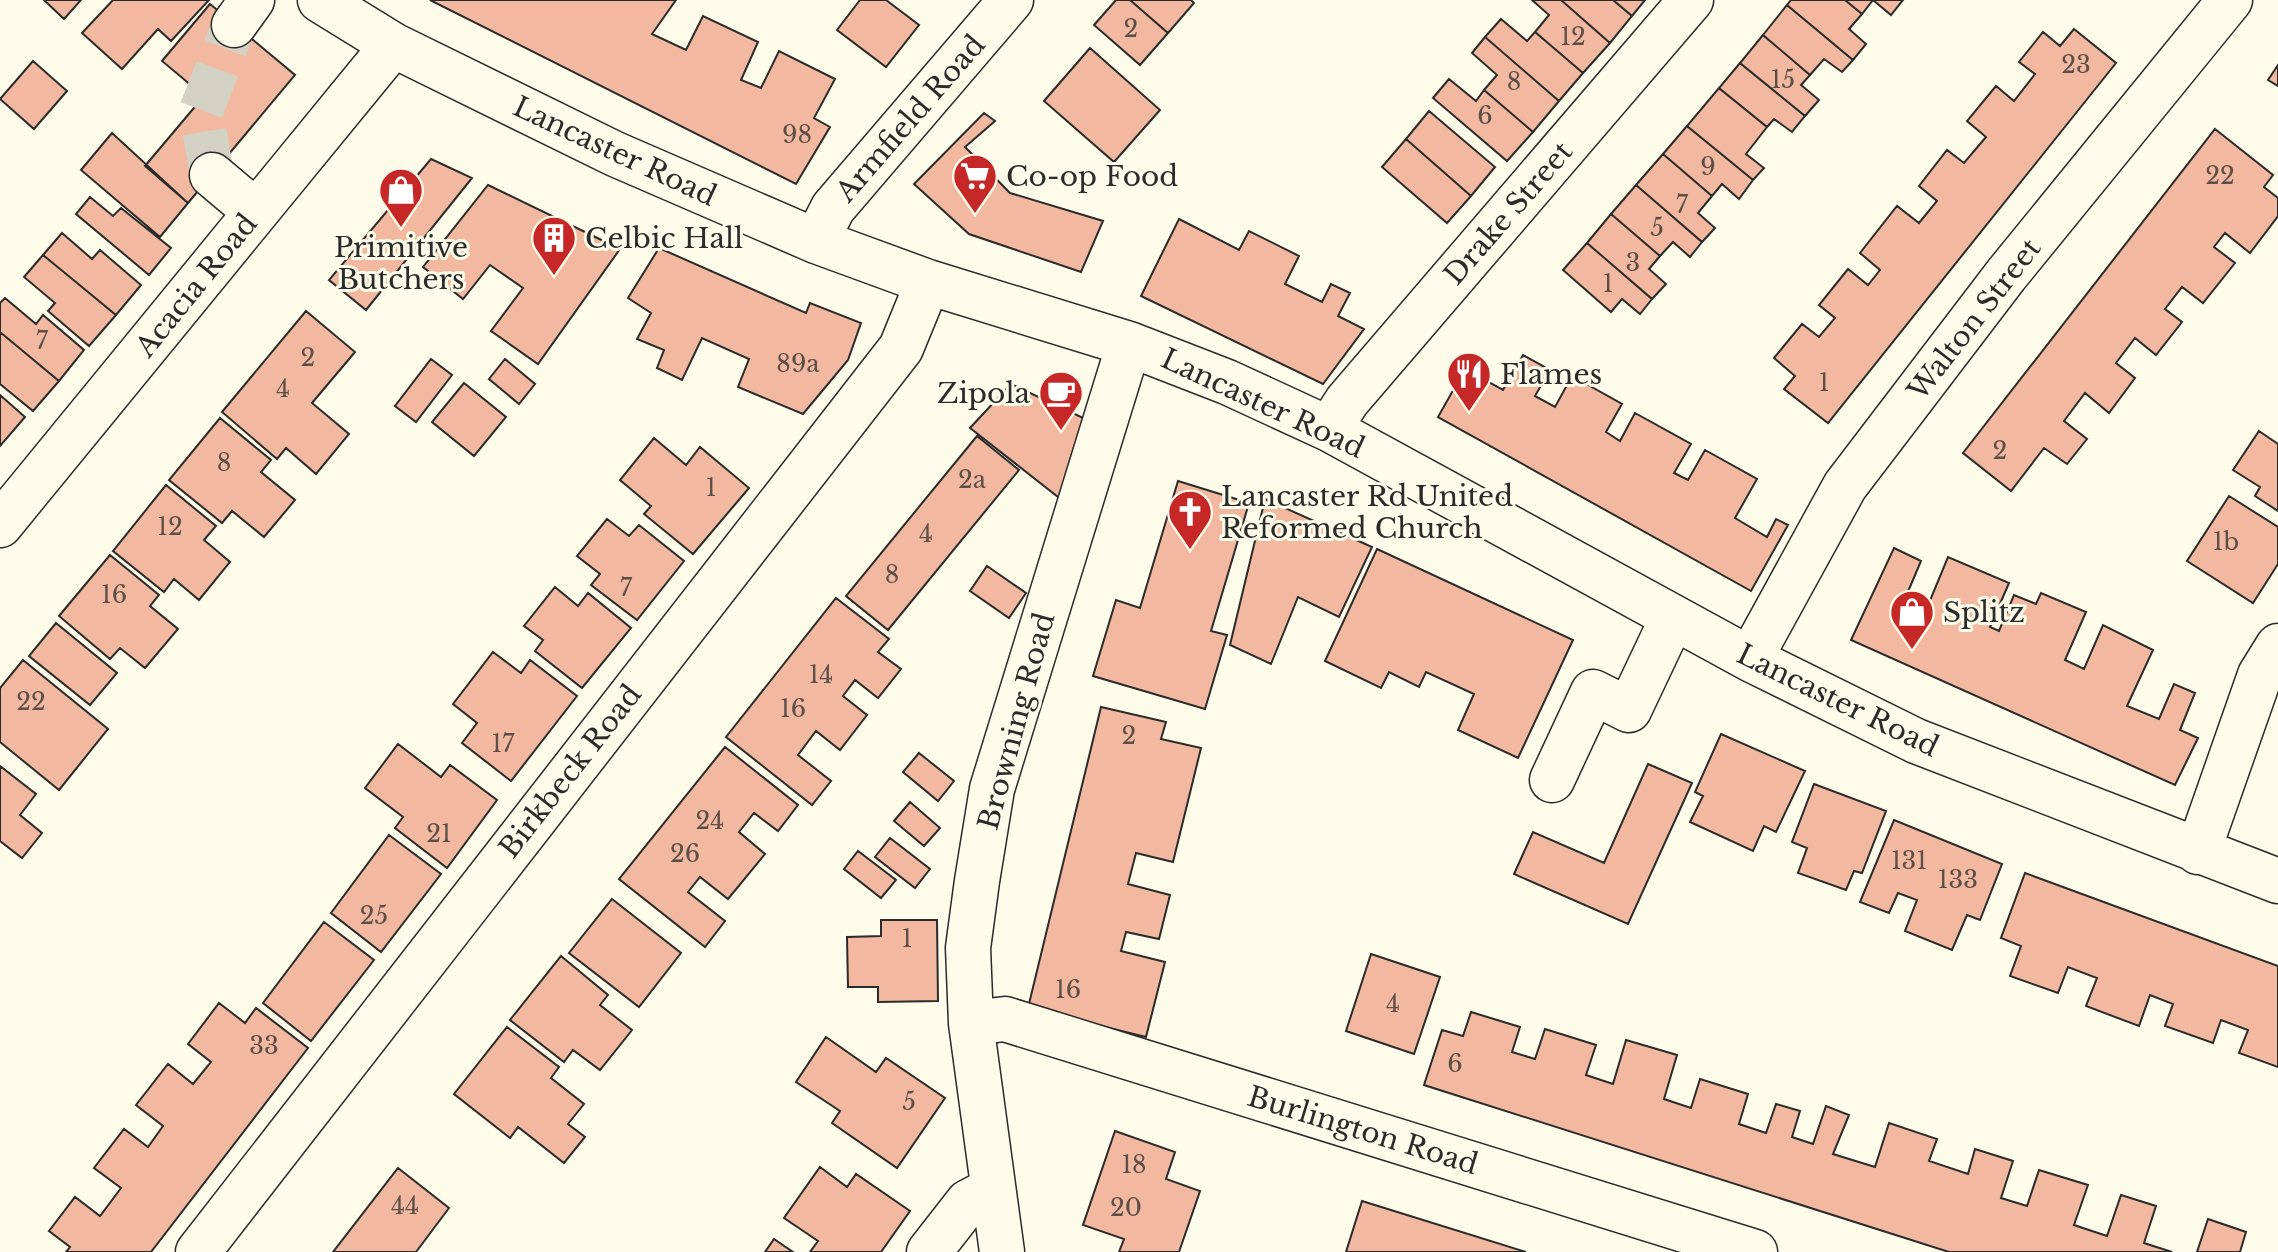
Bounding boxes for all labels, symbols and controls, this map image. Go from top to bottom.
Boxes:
house number: 2 [1124,14,1138,43]
house number: 12 [1560,22,1586,51]
street label: Armfield Road [828,28,992,210]
house number: 23 [2061,50,2091,79]
house number: 15 [1771,65,1795,94]
house number: 8 [1507,67,1521,96]
street label: Lancaster Road [508,89,722,214]
house number: 6 [1477,101,1493,130]
house number: 98 [782,120,812,149]
street label: Drake Street [1437,134,1580,292]
supermarket icon: Co-op Food [951,152,999,215]
house number: 9 [1700,152,1716,181]
place label: Co-op Food [1006,159,1178,194]
house number: 22 [2205,161,2235,190]
shop icon: Primitive Butchers [377,166,425,229]
house number: 7 [1676,190,1689,219]
street label: Acacia Road [127,207,265,365]
house number: 5 [1650,213,1664,242]
building icon: Celbic Hall [530,214,578,277]
place label: Celbic Hall [585,221,743,256]
place label: Primitive Butchers [334,230,468,297]
street label: Walton Street [1900,231,2049,408]
house number: 3 [1626,248,1640,277]
house number: 1 [1603,269,1613,298]
house number: 7 [36,326,49,355]
street label: Lancaster Road [1156,341,1370,466]
house number: 2 [301,343,315,372]
house number: 89a [776,349,820,378]
restaurant icon: Flames [1445,350,1493,413]
place label: Flames [1500,357,1602,392]
house number: 1 [1819,368,1829,397]
cafe icon: Zipola [1037,369,1085,432]
house number: 4 [276,374,290,403]
place label: Zipola [937,376,1030,411]
house number: 2 [1993,436,2007,465]
house number: 8 [217,448,231,477]
house number: 2a [958,465,987,494]
house number: 1 [706,473,716,502]
place label: Lancaster Rd United Reformed Church [1221,479,1513,546]
church icon: Lancaster Rd United Reformed Church [1166,488,1214,551]
house number: 12 [157,512,183,541]
house number: 4 [919,519,933,548]
house number: 1b [2213,527,2239,556]
house number: 8 [885,560,899,589]
house number: 7 [620,573,633,602]
house number: 16 [101,580,127,609]
shop icon: Splitz [1888,588,1936,651]
place label: Splitz [1943,595,2025,630]
street label: Browning Road [971,609,1062,833]
street label: Lancaster Road [1731,636,1944,764]
house number: 14 [809,660,833,689]
street label: Birkbeck Road [492,678,649,865]
house number: 22 [16,687,46,716]
house number: 16 [780,694,806,723]
house number: 2 [1122,721,1136,750]
house number: 17 [492,729,515,758]
house number: 24 [696,806,724,835]
house number: 21 [426,819,452,848]
house number: 26 [670,839,700,868]
house number: 131 [1891,846,1927,875]
house number: 133 [1938,865,1978,894]
house number: 25 [360,901,388,930]
house number: 1 [902,924,912,953]
house number: 16 [1055,975,1081,1004]
house number: 4 [1386,989,1400,1018]
house number: 33 [249,1031,279,1060]
house number: 6 [1447,1049,1463,1078]
street label: Burlington Road [1244,1079,1482,1182]
house number: 5 [902,1087,916,1116]
house number: 18 [1121,1150,1147,1179]
house number: 44 [391,1191,419,1220]
house number: 20 [1110,1193,1142,1222]

